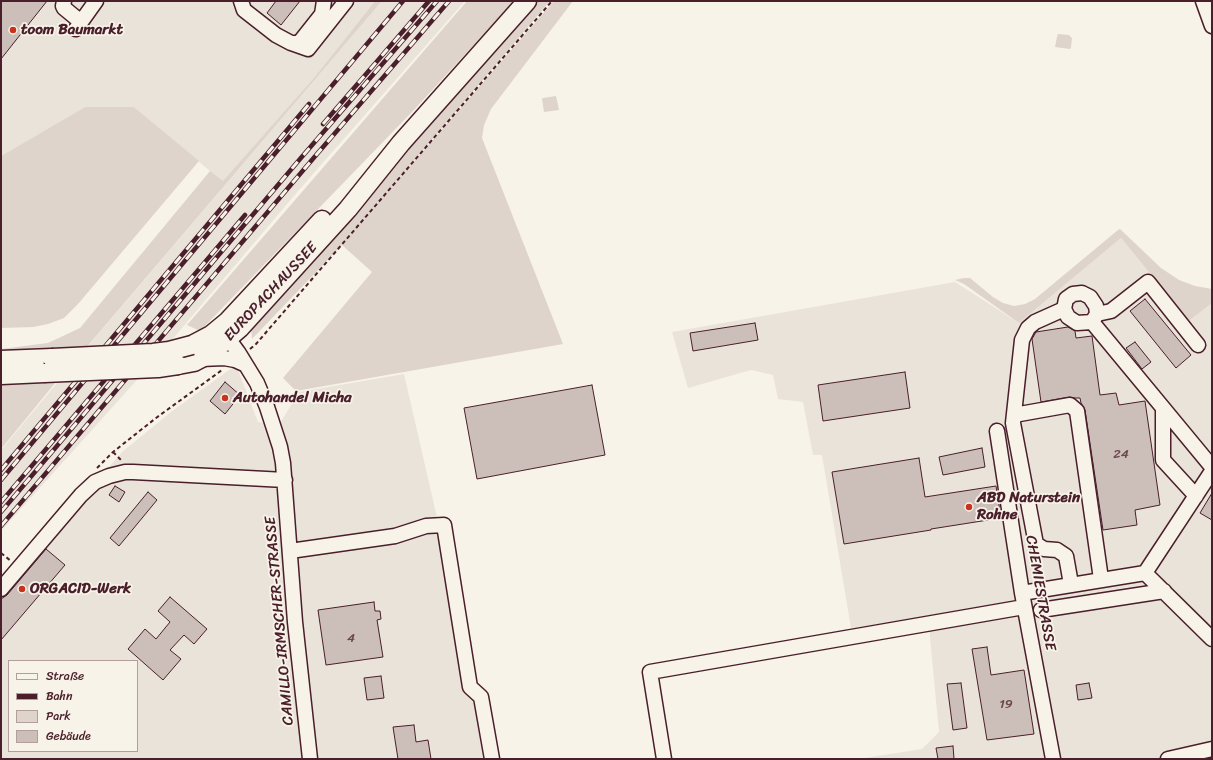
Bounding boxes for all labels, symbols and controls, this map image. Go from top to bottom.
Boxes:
place label: toom Baumarkt [21,21,123,39]
marker: toom Baumarkt [8,25,18,35]
street label: EUROPACHAUSSEE [221,239,321,345]
place label: Autohandel Micha [233,389,352,407]
marker: Autohandel Micha [220,393,230,403]
house number: 24 [1113,447,1129,463]
place label: ABD Naturstein Rohne [977,489,1080,524]
marker: ABD Naturstein Rohne [964,502,974,512]
street label: CAMILLO-IRMSCHER-STRASSE [262,516,298,726]
street label: CHEMIESTRASSE [1021,534,1059,652]
place label: ORGACID-Werk [30,580,131,598]
marker: ORGACID-Werk [17,584,27,594]
house number: 4 [347,631,355,647]
legend [8,660,138,752]
text: Straße [46,665,84,687]
text: Bahn [46,685,72,707]
house number: 19 [999,697,1013,713]
text: Park [46,705,71,727]
text: Gebäude [46,725,91,747]

